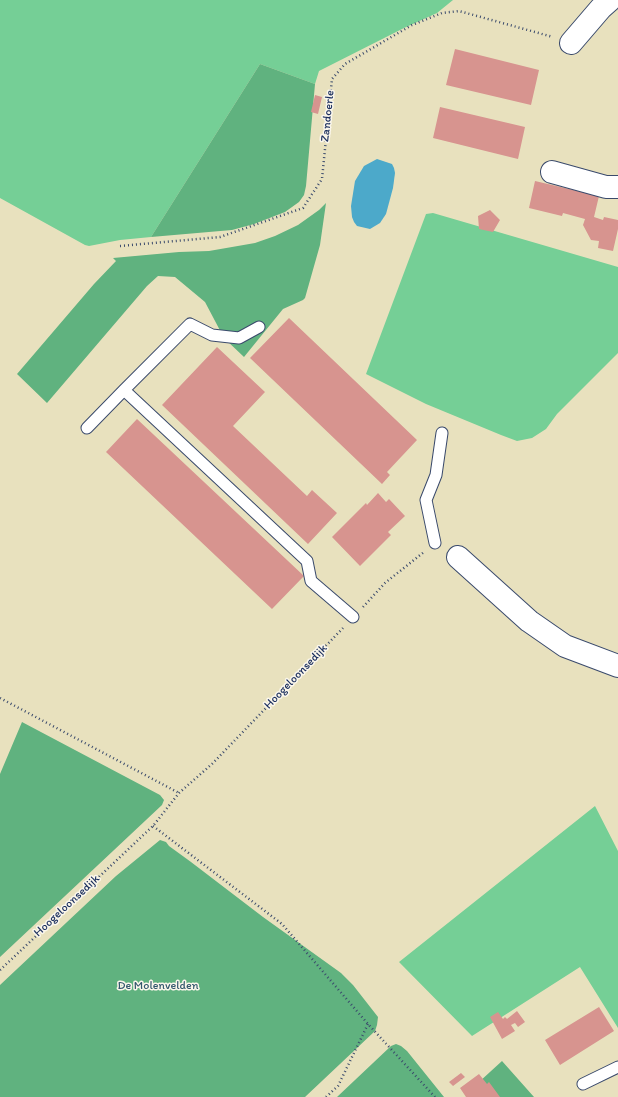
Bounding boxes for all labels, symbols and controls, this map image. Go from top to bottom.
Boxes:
street label: Zandoerle [318,89,338,143]
street label: Hoogeloonsedijk [261,642,331,712]
street label: Hoogeloonsedijk [31,872,103,940]
park label: De Molenvelden [117,979,199,993]

